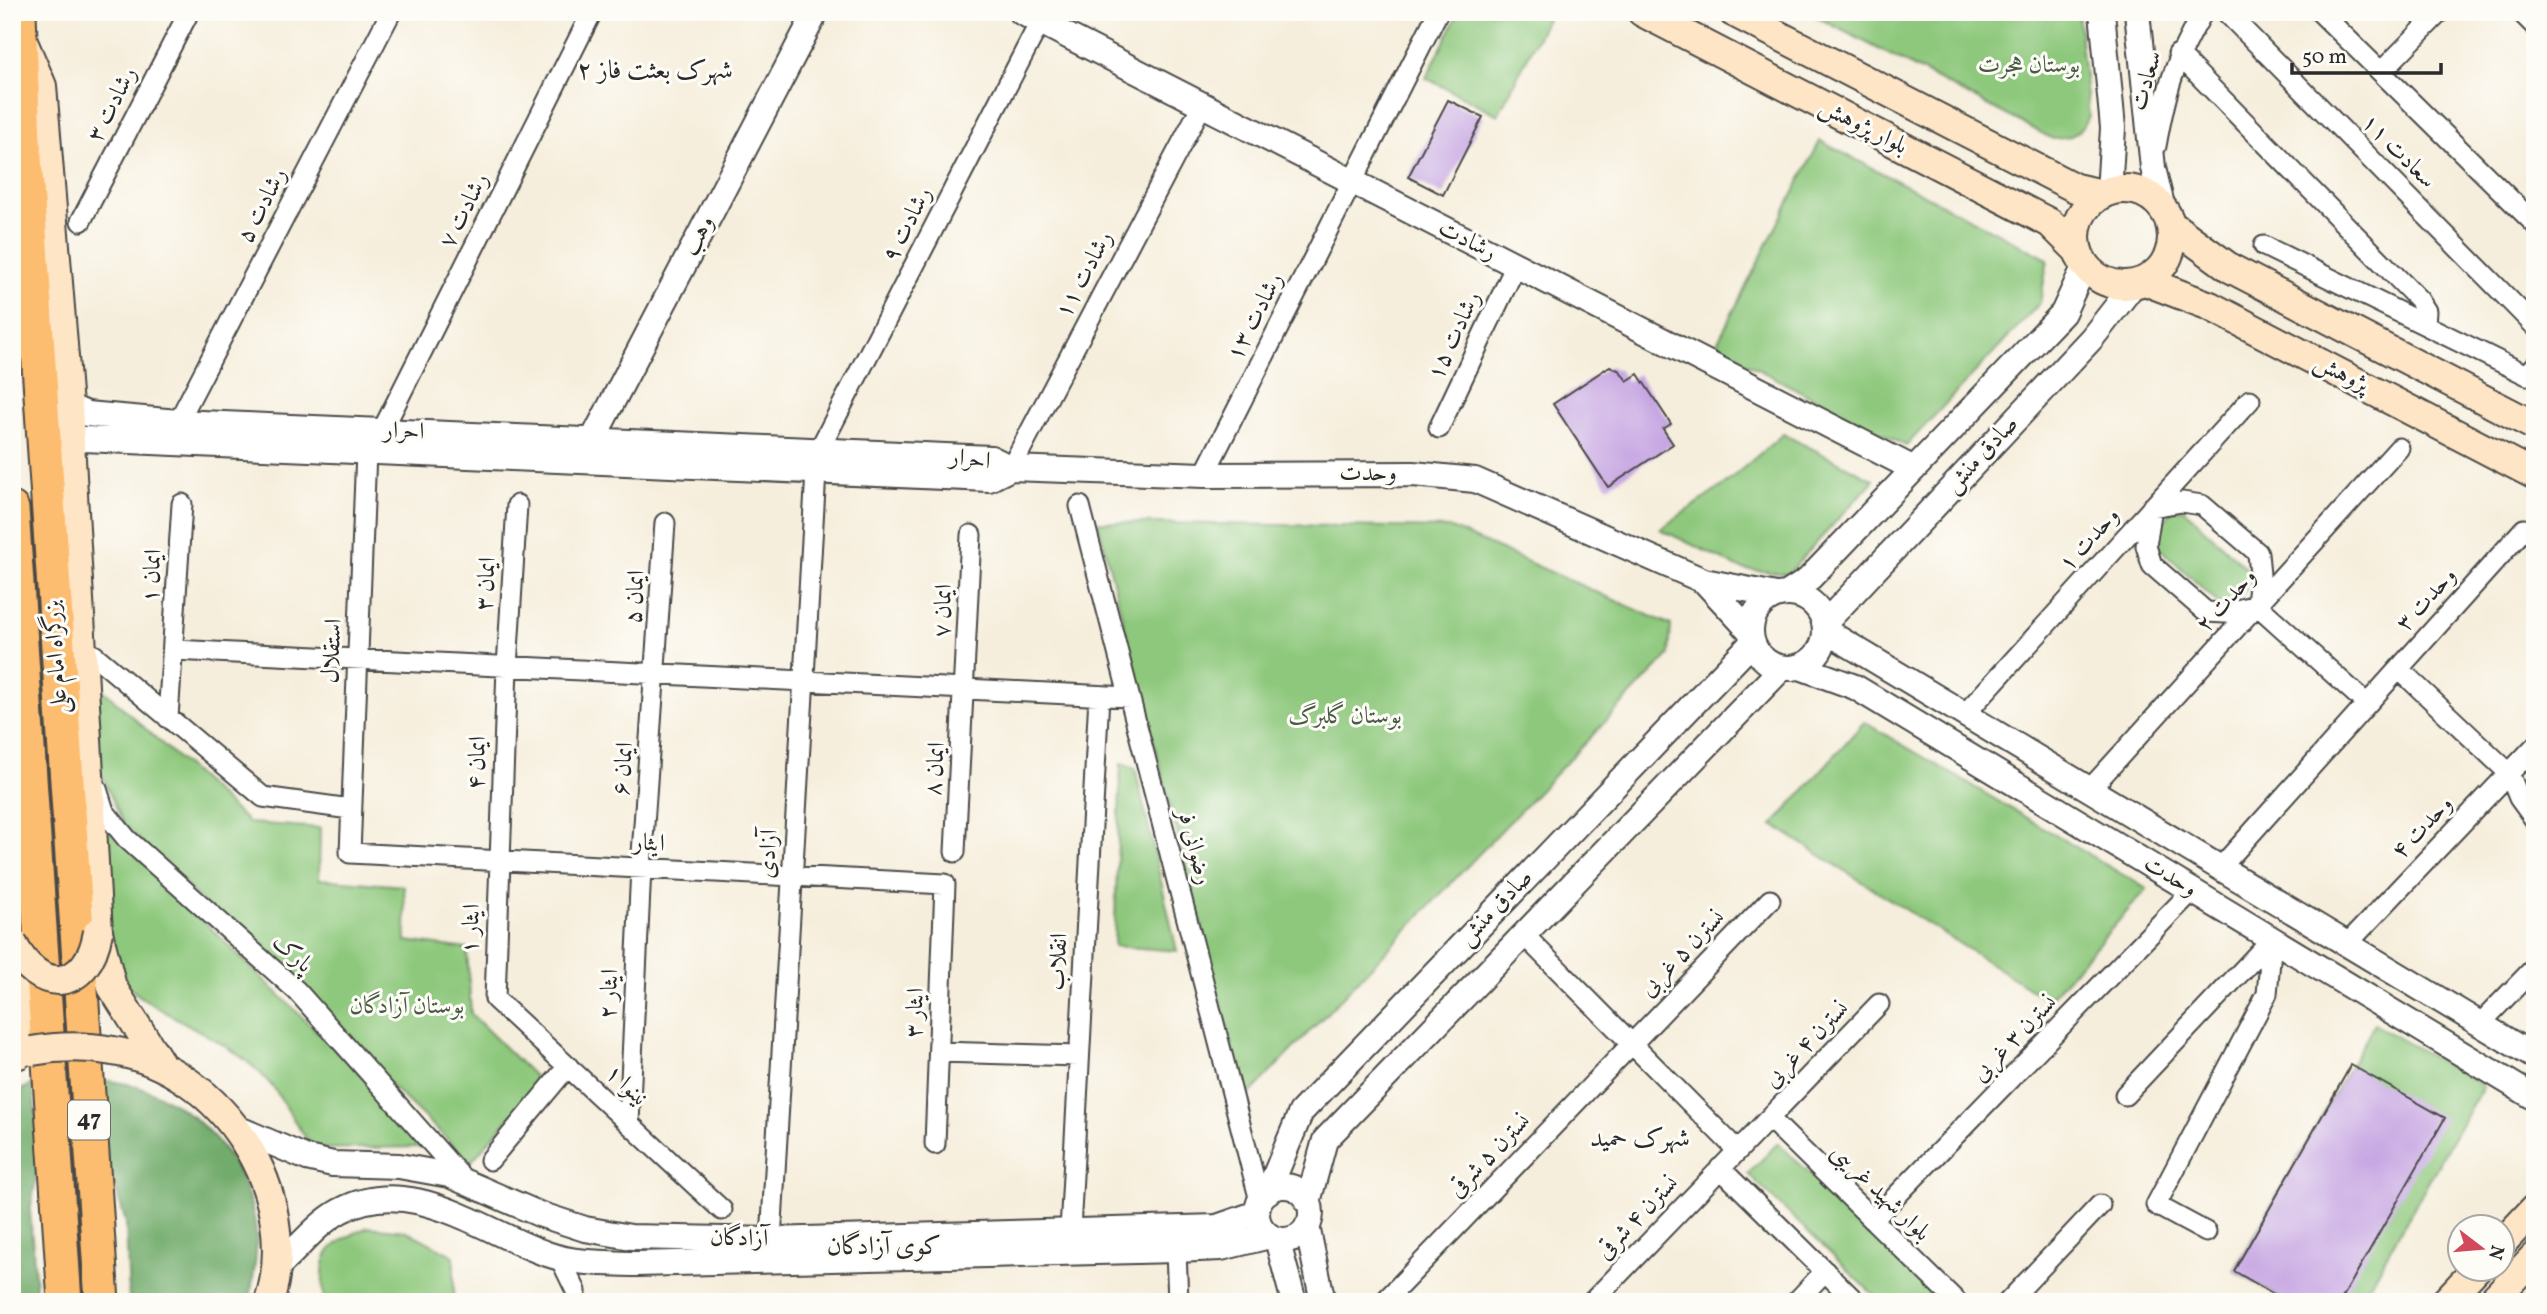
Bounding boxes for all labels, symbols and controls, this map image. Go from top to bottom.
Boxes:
scale bar [2292,32,2440,76]
text: 50 m [2302,43,2347,72]
street label: سعادت [2122,47,2172,115]
park label: بوستان هجرت [1978,49,2080,83]
district label: شهرک بعثت فاز ۲ [577,53,733,89]
street label: رشادت ۳ [80,61,146,149]
street label: بلوار پژوهش [1813,90,1913,164]
street label: سعادت ۱۱ [2353,107,2443,197]
street label: رشادت ۵ [230,162,296,250]
street label: رشادت ۷ [432,167,498,255]
street label: رشادت ۹ [875,181,941,269]
street label: وهب [674,210,724,262]
street label: رشادت [1432,212,1502,270]
street label: رشادت ۱۱ [1048,225,1122,325]
street label: رشادت ۱۳ [1219,267,1293,367]
street label: رشادت ۱۵ [1420,286,1490,386]
street label: پژوهش [2308,346,2377,404]
street label: صادق منش [1937,409,2027,501]
street label: احرار [381,414,425,450]
street label: احرار [946,440,992,479]
street label: وحدت [1339,457,1397,491]
street label: وحدت ۱ [2052,500,2128,580]
street label: ایمان ۱ [135,548,171,604]
street label: ایمان ۳ [468,556,506,612]
street label: وحدت ۳ [2389,560,2465,640]
street label: وحدت ۲ [2189,561,2265,641]
street label: ایمان ۵ [618,569,654,625]
street label: ایمان ۷ [926,584,962,638]
street label: بزرگراه امام علی [35,599,80,715]
street label: استقلال [314,618,352,684]
park label: بوستان گلبرگ [1288,700,1402,734]
street label: ایمان ۴ [460,736,496,790]
street label: ایمان ۶ [605,741,643,797]
street label: ایمان ۸ [917,741,955,797]
street label: وحدت ۴ [2384,788,2462,868]
street label: رضوانی فر [1167,802,1220,889]
street label: ایثار [630,826,666,862]
street label: آزادی [750,826,788,880]
street label: وحدت [2137,848,2203,906]
street label: صادق منش [1451,862,1541,954]
street label: ایثار ۱ [454,903,490,955]
street label: نسترن ۵ غربی [1633,903,1733,1005]
street label: پارک [264,926,321,983]
street label: انقلاب [1041,932,1077,992]
street label: ایثار ۲ [592,968,628,1020]
street label: ایثار ۳ [898,987,934,1039]
street label: نسترن ۳ غربی [1965,988,2065,1090]
park label: بوستان آزادگان [350,990,464,1024]
street label: نسترن ۴ غربی [1757,994,1857,1096]
street label: نینوا ۱ [597,1057,655,1115]
road number: 47 [68,1100,110,1140]
street label: نسترن ۵ شرقی [1441,1106,1539,1206]
district label: شهرک حمید [1590,1121,1690,1157]
street label: بلوار شهید غریبی [1822,1136,1938,1250]
street label: نسترن ۴ شرقی [1589,1168,1687,1268]
north arrow [2446,1212,2516,1282]
street label: آزادگان [709,1221,771,1257]
district label: کوی آزادگان [827,1229,941,1265]
text: N [2481,1242,2510,1263]

